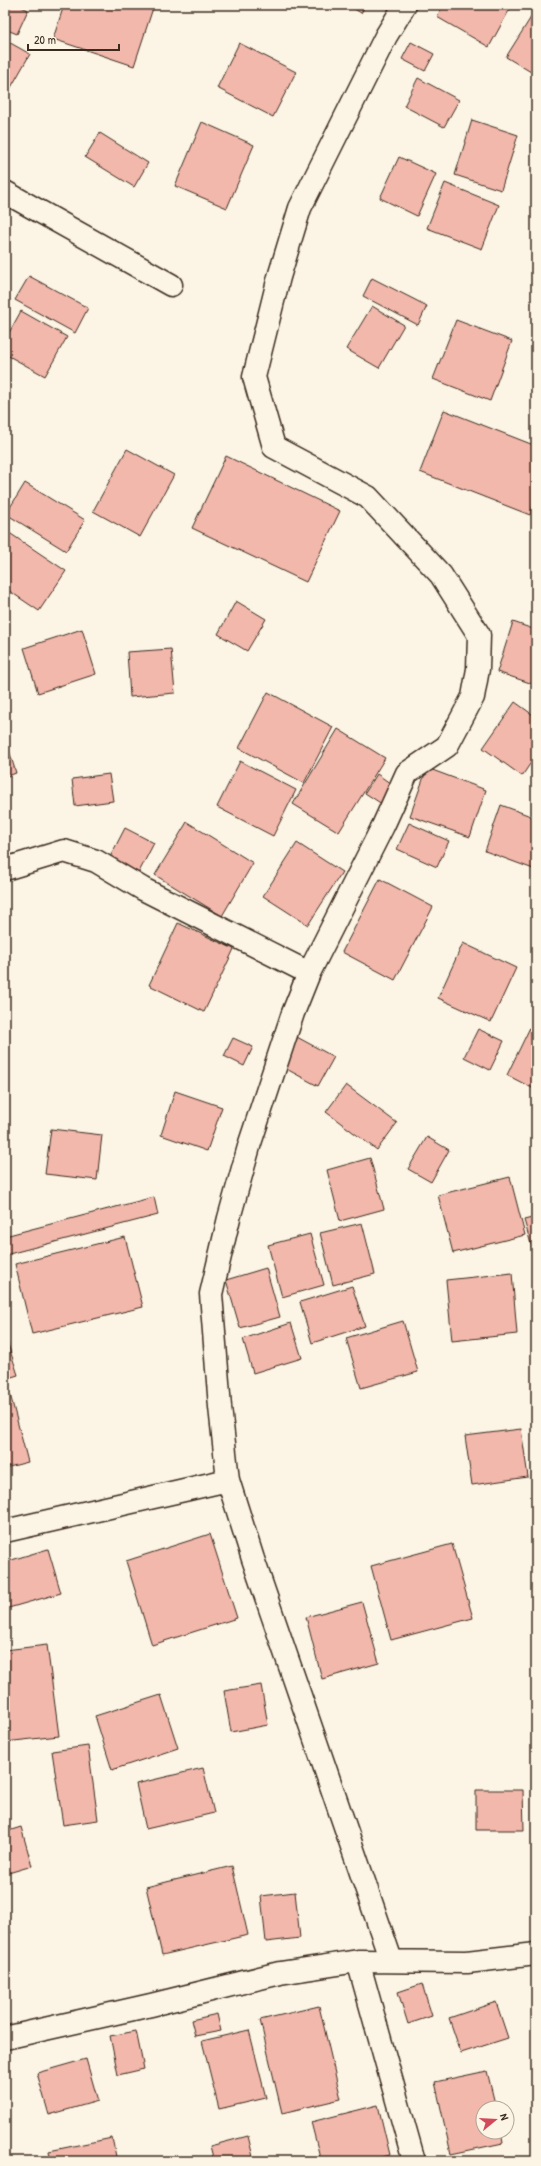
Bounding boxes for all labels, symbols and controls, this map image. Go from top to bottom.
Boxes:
scale bar [28,26,119,52]
text: 20 m [34,31,56,48]
north arrow [475,2100,515,2140]
text: N [497,2112,512,2122]

